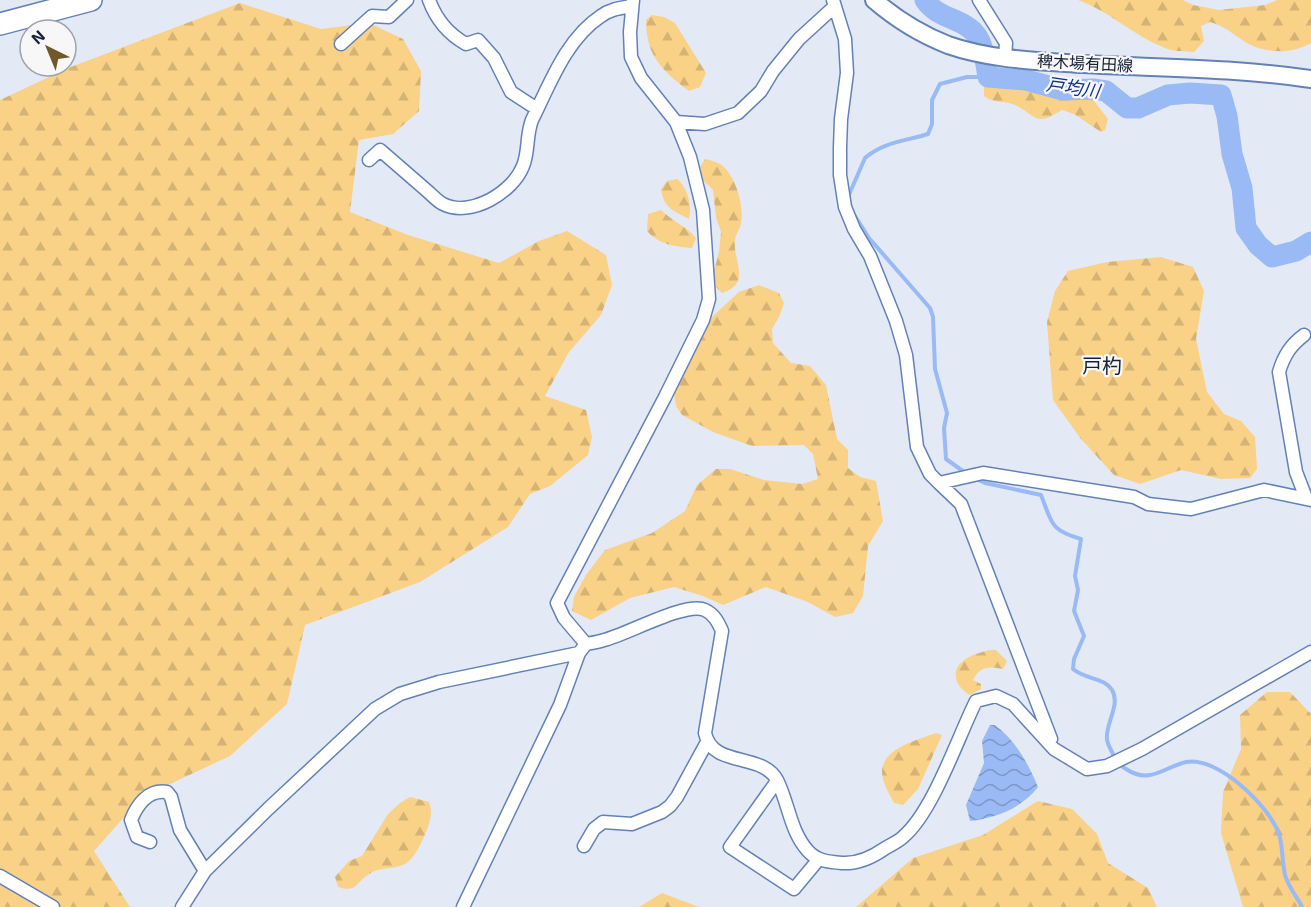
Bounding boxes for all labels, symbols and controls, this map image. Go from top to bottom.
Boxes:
north arrow [18,18,78,78]
text: N [27,26,48,48]
street label: 稗木場有田線 [1037,51,1133,75]
water label: 戸均川 [1045,72,1103,102]
district label: 戸杓 [1082,353,1122,377]

